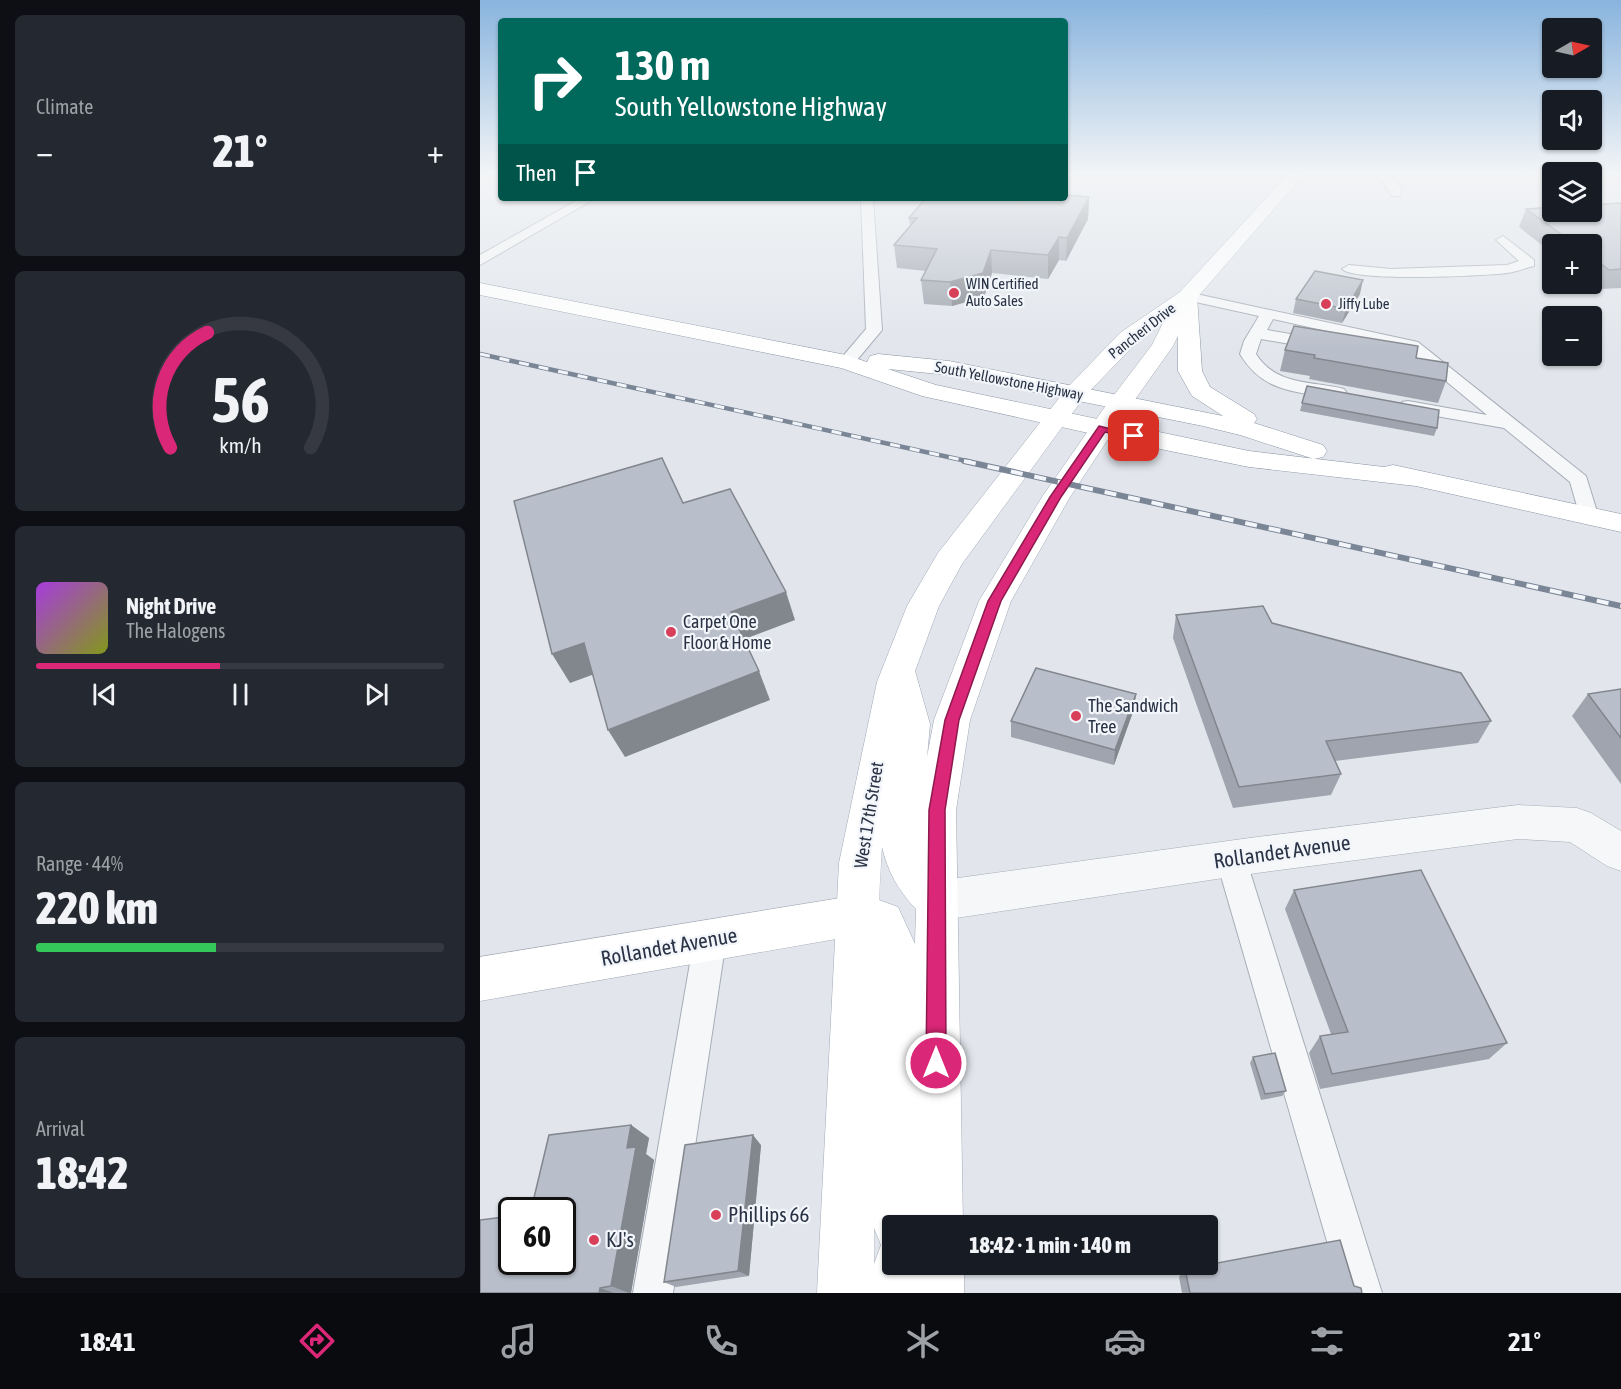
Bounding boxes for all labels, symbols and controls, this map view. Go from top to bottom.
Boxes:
north arrow [1542,18,1602,78]
map controls [1542,18,1602,366]
text: 130 m [615,41,710,89]
icon: right [516,42,594,120]
button: sound [1542,90,1602,150]
text: South Yellowstone Highway [615,91,887,122]
text: Climate [36,95,93,118]
text: 21° [213,125,267,177]
text: − [36,132,53,170]
text: + [427,132,444,170]
icon: arrive [569,156,602,189]
text: Then [516,160,557,186]
button: layers [1542,162,1602,222]
button: + [1542,234,1602,294]
place label: WIN Certified Auto Sales [966,275,1039,309]
marker: WIN Certified Auto Sales [947,286,961,300]
place label: Jiffy Lube [1338,295,1390,312]
marker: Jiffy Lube [1319,297,1333,311]
street label: Pancheri Drive [1105,299,1179,362]
button: − [1542,306,1602,366]
street label: South Yellowstone Highway [933,358,1085,403]
text: 56 [211,364,269,435]
pin [1108,410,1159,461]
icon: arrive [1117,419,1150,452]
text: km/h [219,433,261,458]
text: Night Drive [126,593,216,619]
place label: Carpet One Floor & Home [683,611,771,653]
text: The Halogens [126,619,225,642]
marker: Carpet One Floor & Home [664,625,678,639]
icon: previous [88,678,121,711]
icon: pause [224,678,257,711]
icon: next [360,678,393,711]
place label: The Sandwich Tree [1088,695,1178,737]
marker: The Sandwich Tree [1069,709,1083,723]
street label: West 17th Street [850,760,887,870]
street label: Rollandet Avenue [1212,830,1352,872]
text: Range · 44% [36,852,123,875]
text: 220 km [36,882,158,934]
street label: Rollandet Avenue [599,922,739,970]
position arrow [904,1031,968,1095]
text: Arrival [36,1117,85,1140]
text: 18:42 [36,1147,129,1199]
speed limit sign: 60 [498,1197,576,1275]
place label: Phillips 66 [728,1202,809,1226]
marker: Phillips 66 [709,1208,723,1222]
place label: KJ's [606,1227,634,1251]
text: 18:42 · 1 min · 140 m [969,1232,1131,1258]
marker: KJ's [587,1233,601,1247]
icon: directions [296,1320,338,1362]
icon: music [498,1320,540,1362]
icon: phone [700,1320,742,1362]
icon: climate [902,1320,944,1362]
icon: car [1104,1320,1146,1362]
icon: filters [1306,1320,1348,1362]
text: 18:41 [80,1326,136,1357]
text: 21° [1508,1326,1541,1357]

